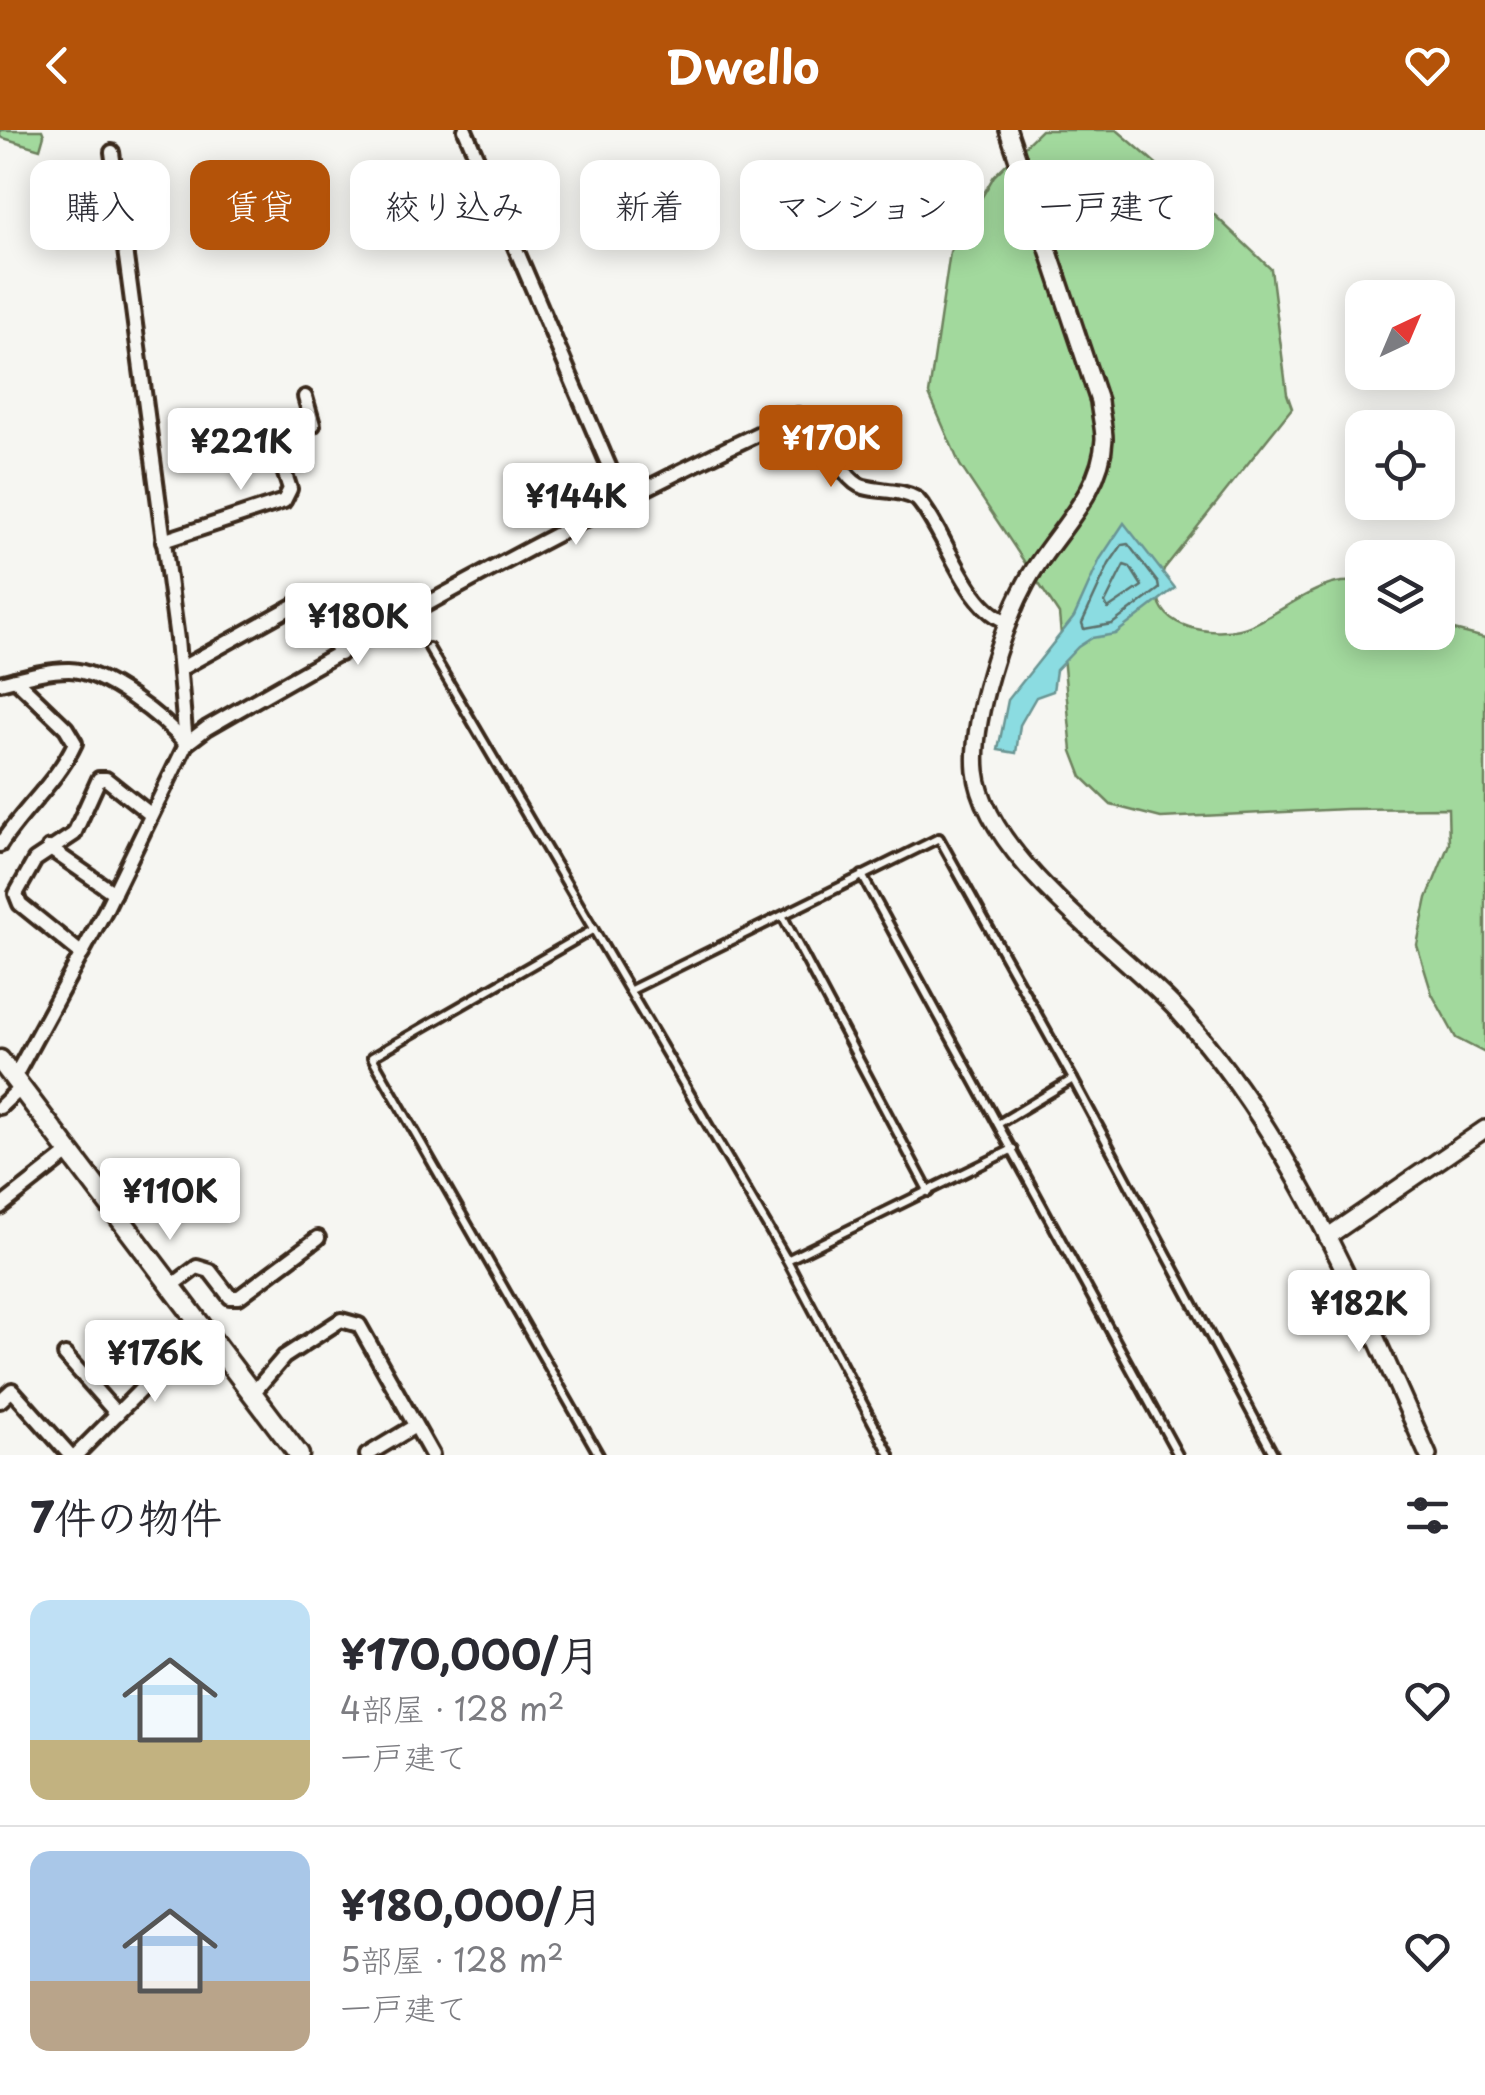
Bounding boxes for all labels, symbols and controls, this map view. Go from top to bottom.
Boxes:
text: Dwello [666,31,819,99]
icon: back [30,38,85,93]
icon: heart [1400,38,1455,93]
chip: 購入 [30,160,170,250]
chip: 賃貸 [190,160,330,250]
chip: 絞り込み [350,160,560,250]
chip: 新着 [580,160,720,250]
chip: マンション [740,160,984,250]
chip: 一戸建て [1004,160,1214,250]
north arrow [1345,280,1455,390]
map controls [1345,280,1455,650]
pin: ¥170K [761,405,901,490]
pin: ¥221K [171,408,311,493]
button: locate [1345,410,1455,520]
text: ¥170K [781,413,881,461]
text: ¥221K [190,416,292,464]
pin: ¥144K [506,463,646,548]
text: ¥144K [525,471,627,519]
button: layers [1345,540,1455,650]
pin: ¥180K [288,583,428,668]
text: ¥180K [307,591,409,639]
pin: ¥110K [100,1158,240,1243]
text: ¥110K [122,1166,218,1214]
pin: ¥182K [1289,1270,1429,1355]
text: ¥182K [1310,1278,1408,1326]
pin: ¥176K [85,1320,225,1405]
text: ¥176K [107,1328,203,1376]
text: 7件の物件 [30,1484,222,1547]
icon: filters [1400,1488,1455,1543]
text: ¥170,000/月 [340,1621,600,1684]
icon: home [110,1640,230,1760]
icon: heart [1400,1673,1455,1728]
text: 4部屋 · 128 m² [340,1684,564,1732]
text: 一戸建て [340,1732,468,1780]
text: ¥180,000/月 [340,1872,603,1935]
icon: home [110,1891,230,2011]
icon: heart [1400,1924,1455,1979]
text: 5部屋 · 128 m² [340,1935,564,1983]
text: 一戸建て [340,1983,468,2031]

